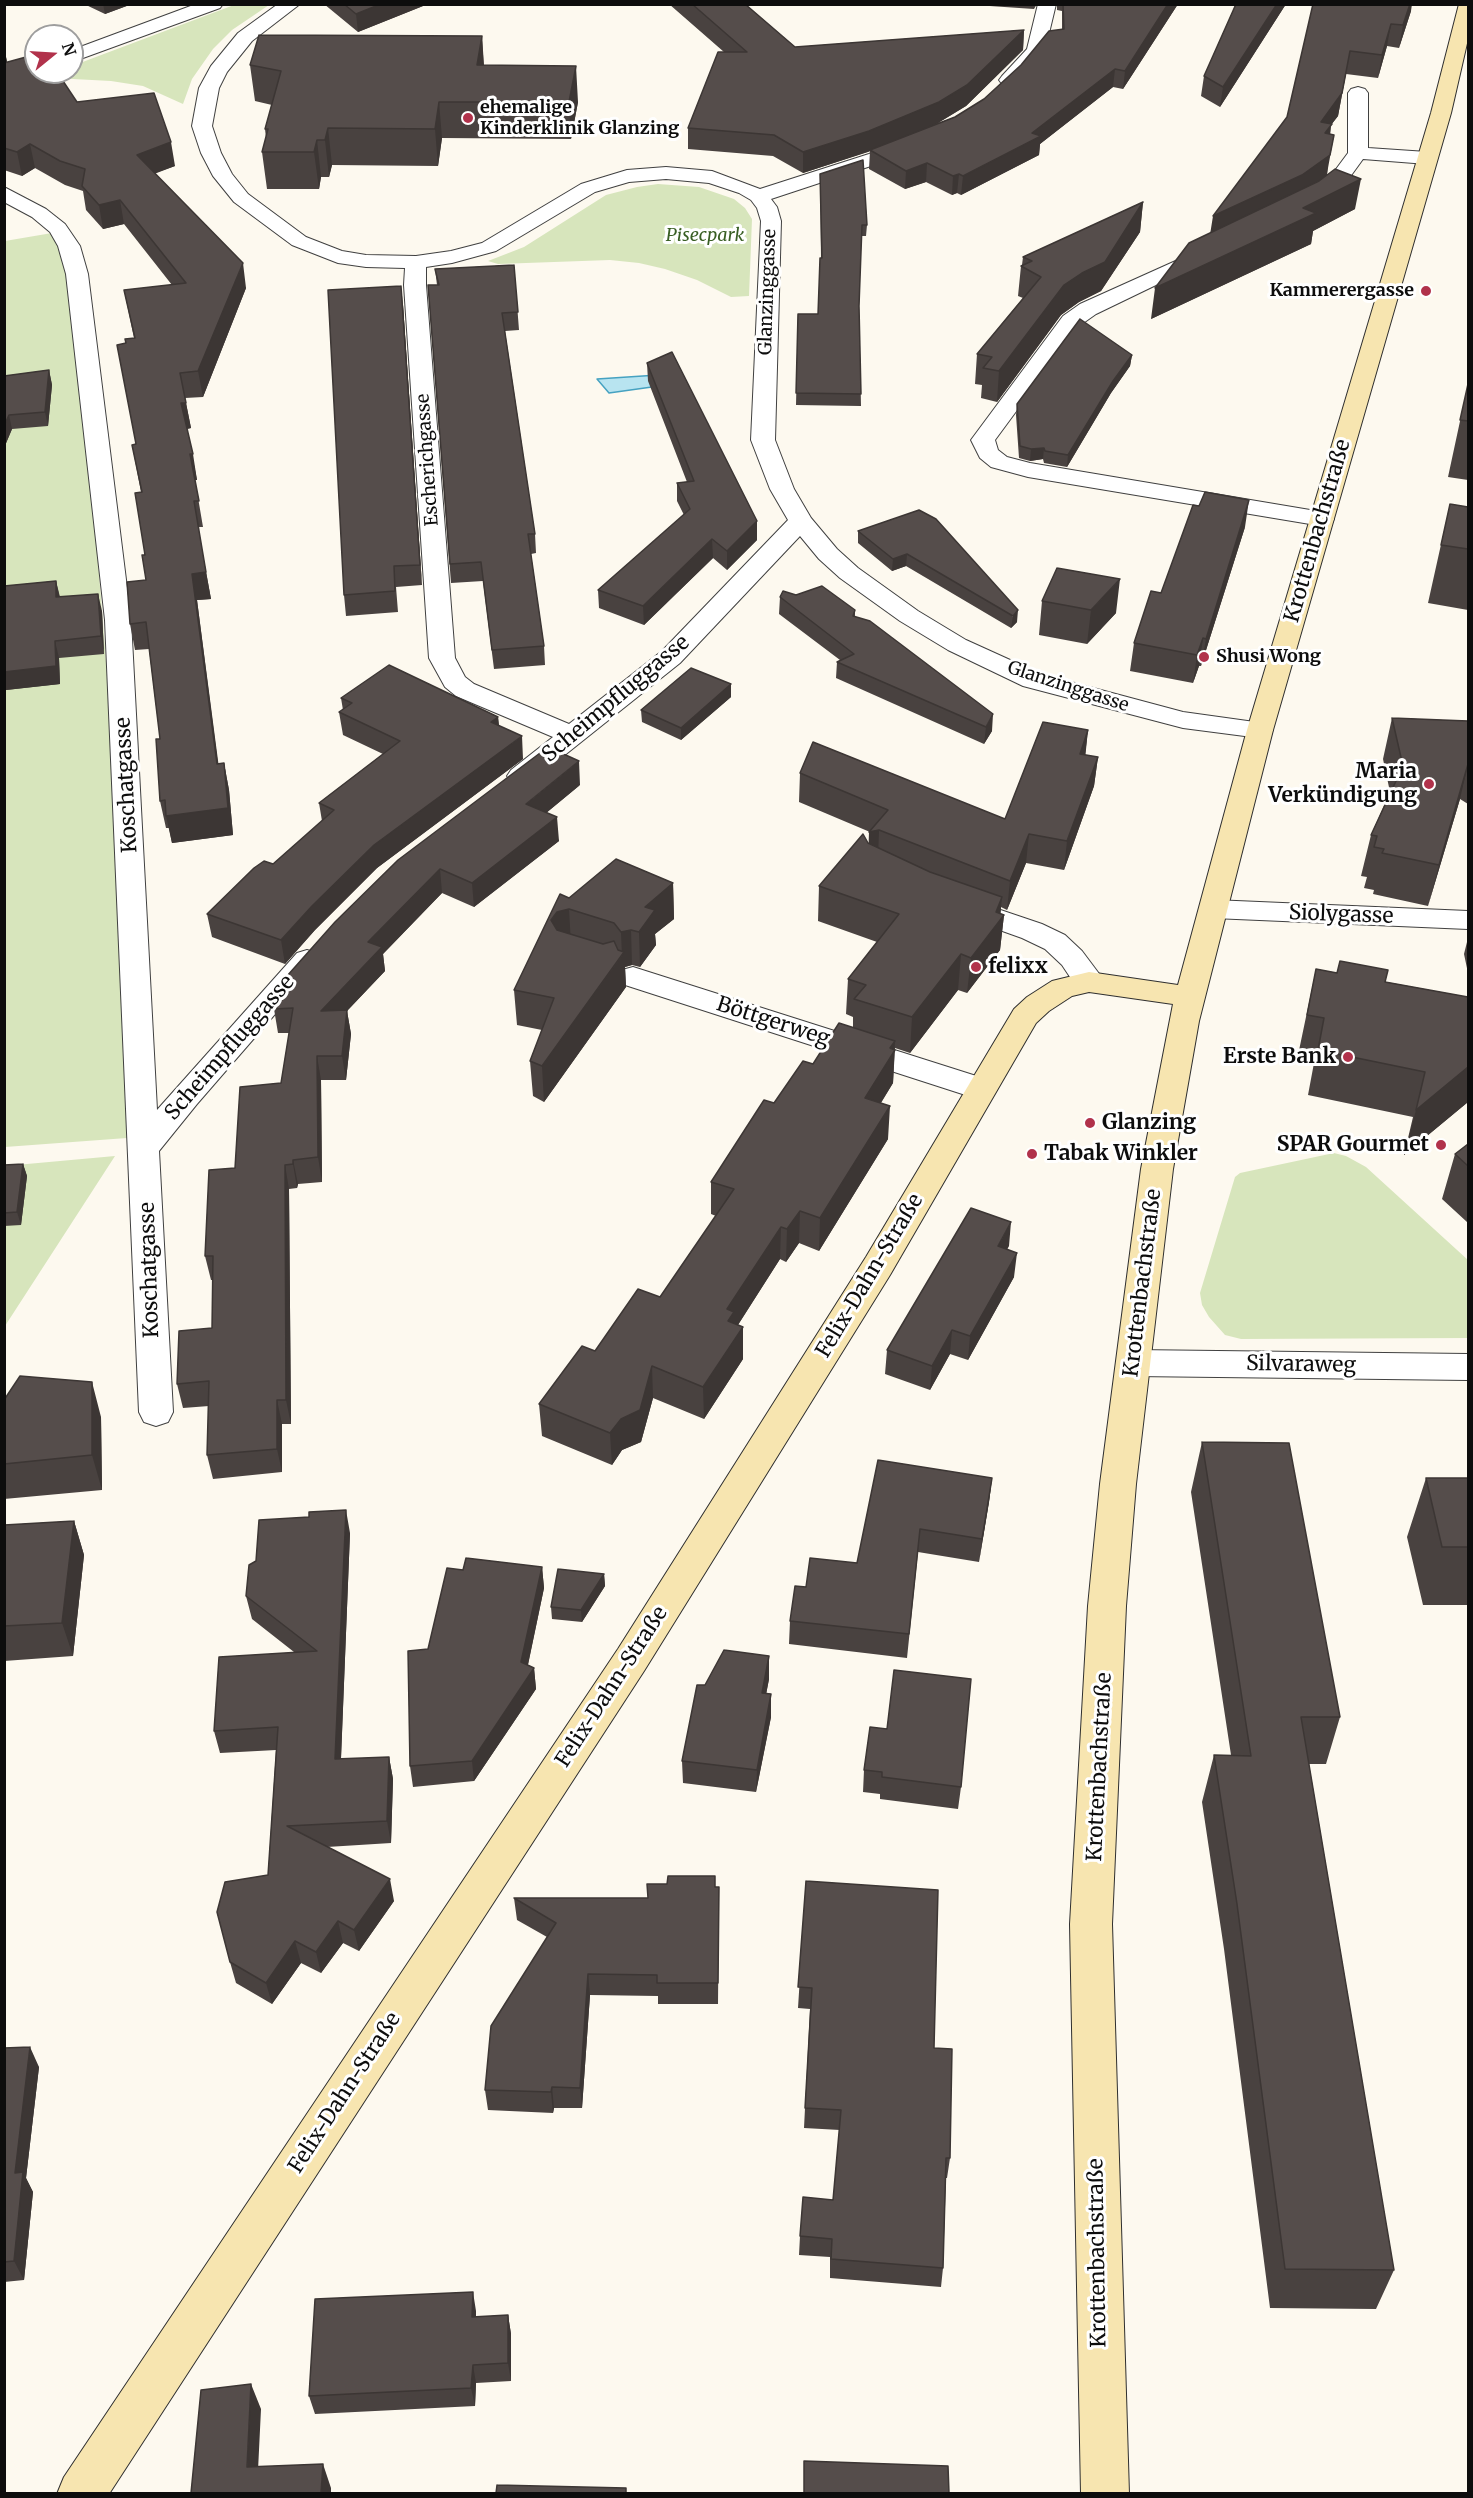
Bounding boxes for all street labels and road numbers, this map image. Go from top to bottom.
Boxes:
street label: Glanzinggasse [755,229,781,355]
street label: Escherichgasse [413,393,443,527]
street label: Krottenbachstraße [1280,437,1356,625]
street label: Scheimpfluggasse [537,630,695,768]
street label: Glanzinggasse [1005,657,1131,717]
street label: Koschatgasse [111,716,143,854]
street label: Siolygasse [1288,901,1394,929]
street label: Scheimpfluggasse [160,970,300,1126]
street label: Böttgerweg [713,992,833,1052]
street label: Krottenbachstraße [1119,1188,1167,1378]
street label: Felix-Dahn-Straße [811,1190,929,1362]
street label: Koschatgasse [135,1202,165,1338]
street label: Silvaraweg [1246,1351,1356,1379]
street label: Felix-Dahn-Straße [551,1602,673,1772]
street label: Krottenbachstraße [1082,1672,1118,1862]
street label: Felix-Dahn-Straße [284,2008,406,2178]
street label: Krottenbachstraße [1084,2158,1112,2348]

